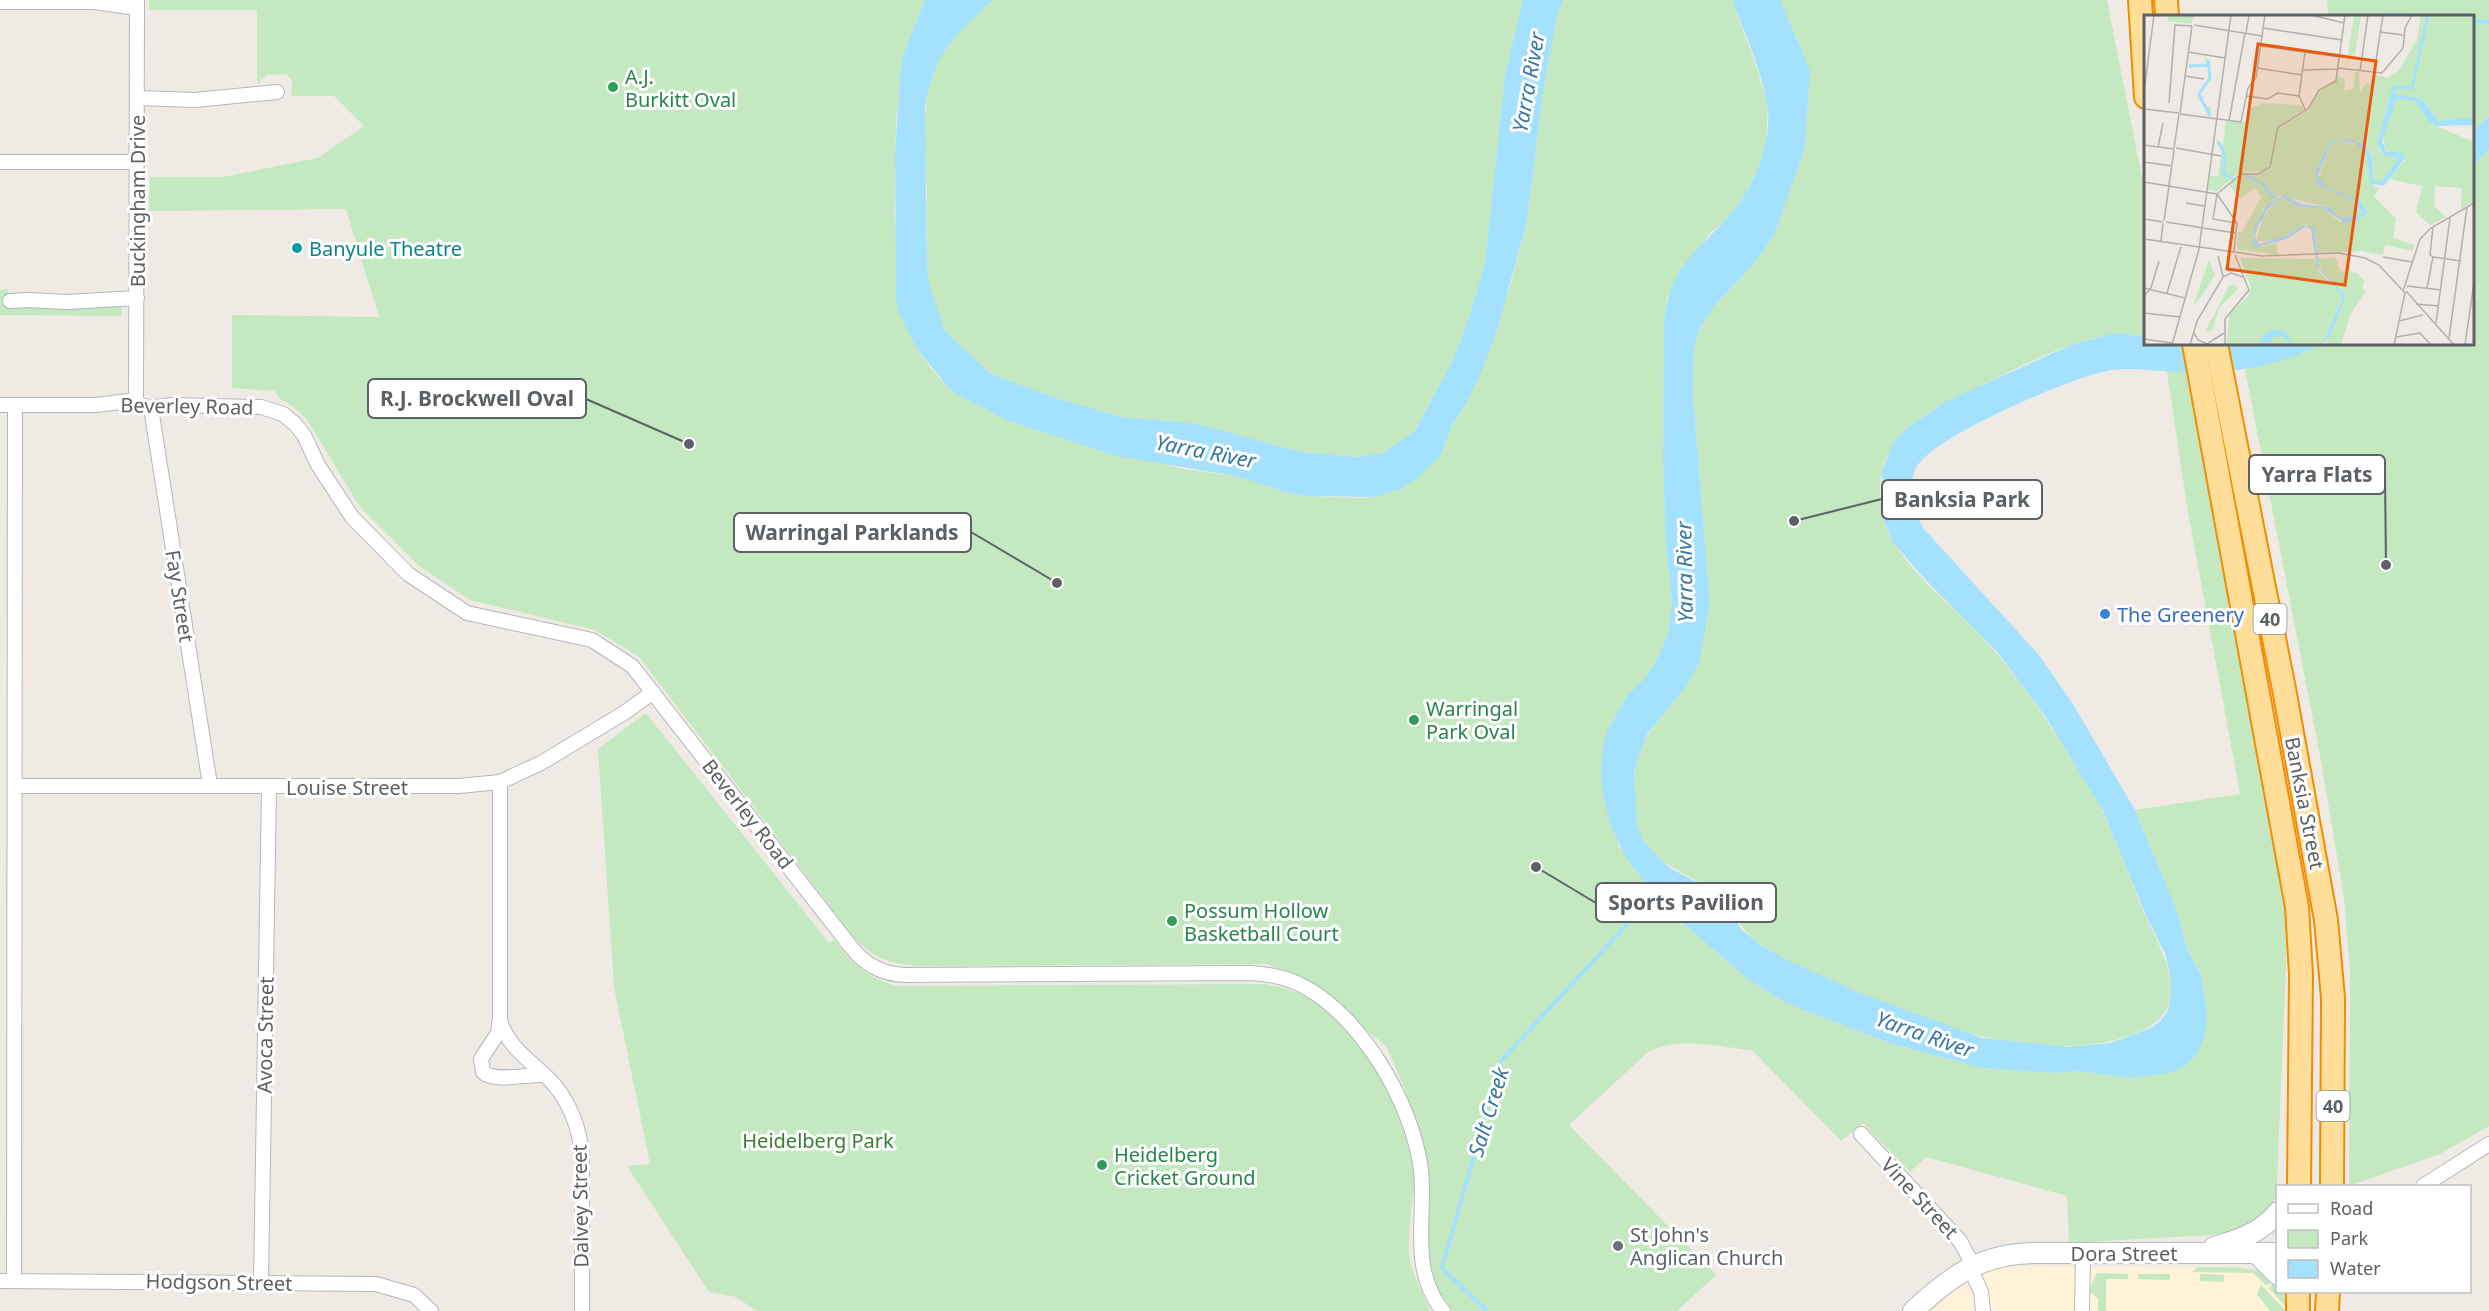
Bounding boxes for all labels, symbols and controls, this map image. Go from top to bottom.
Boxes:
inset map [2144,15,2474,345]
water label: Yarra River [1505,28,1551,134]
place label: A.J. Burkitt Oval [625,63,736,113]
marker: A.J. Burkitt Oval [606,80,620,94]
street label: Buckingham Drive [124,115,151,287]
place label: Banyule Theatre [309,235,462,262]
marker: Banyule Theatre [290,241,304,255]
callout: R.J. Brockwell Oval [368,379,586,418]
text: R.J. Brockwell Oval [380,384,574,412]
street label: Beverley Road [120,391,254,421]
water label: Yarra River [1154,428,1260,475]
callout: Yarra Flats [2249,455,2385,494]
text: Yarra Flats [2261,460,2373,488]
callout: Banksia Park [1882,480,2042,519]
text: Banksia Park [1894,485,2031,513]
callout: Warringal Parklands [734,513,971,552]
text: Warringal Parklands [745,518,959,546]
water label: Yarra River [1669,519,1699,623]
street label: Fay Street [159,548,201,644]
place label: The Greenery [2117,601,2245,628]
road number: 40 [2254,604,2286,634]
marker: The Greenery [2098,607,2112,621]
place label: Warringal Park Oval [1426,695,1518,745]
marker: Warringal Park Oval [1407,713,1421,727]
street label: Banksia Street [2279,735,2331,871]
street label: Beverley Road [696,753,800,875]
street label: Louise Street [286,774,408,801]
callout: Sports Pavilion [1596,883,1776,922]
text: Sports Pavilion [1608,888,1764,916]
place label: Possum Hollow Basketball Court [1184,897,1339,947]
marker: Possum Hollow Basketball Court [1165,914,1179,928]
street label: Avoca Street [250,976,280,1094]
water label: Yarra River [1873,1004,1979,1064]
water label: Salt Creek [1461,1062,1515,1160]
road number: 40 [2316,1091,2350,1121]
park label: Heidelberg Park [742,1127,894,1154]
place label: Heidelberg Cricket Ground [1114,1141,1256,1191]
street label: Dalvey Street [565,1144,595,1268]
street label: Vine Street [1875,1152,1965,1244]
marker: Heidelberg Cricket Ground [1095,1158,1109,1172]
legend [2276,1185,2471,1293]
text: Road [2330,1196,2373,1220]
place label: St John's Anglican Church [1630,1221,1783,1271]
text: Park [2330,1226,2368,1250]
marker: St John's Anglican Church [1611,1239,1625,1253]
street label: Dora Street [2071,1240,2177,1267]
text: Water [2330,1256,2381,1280]
street label: Hodgson Street [145,1267,293,1297]

